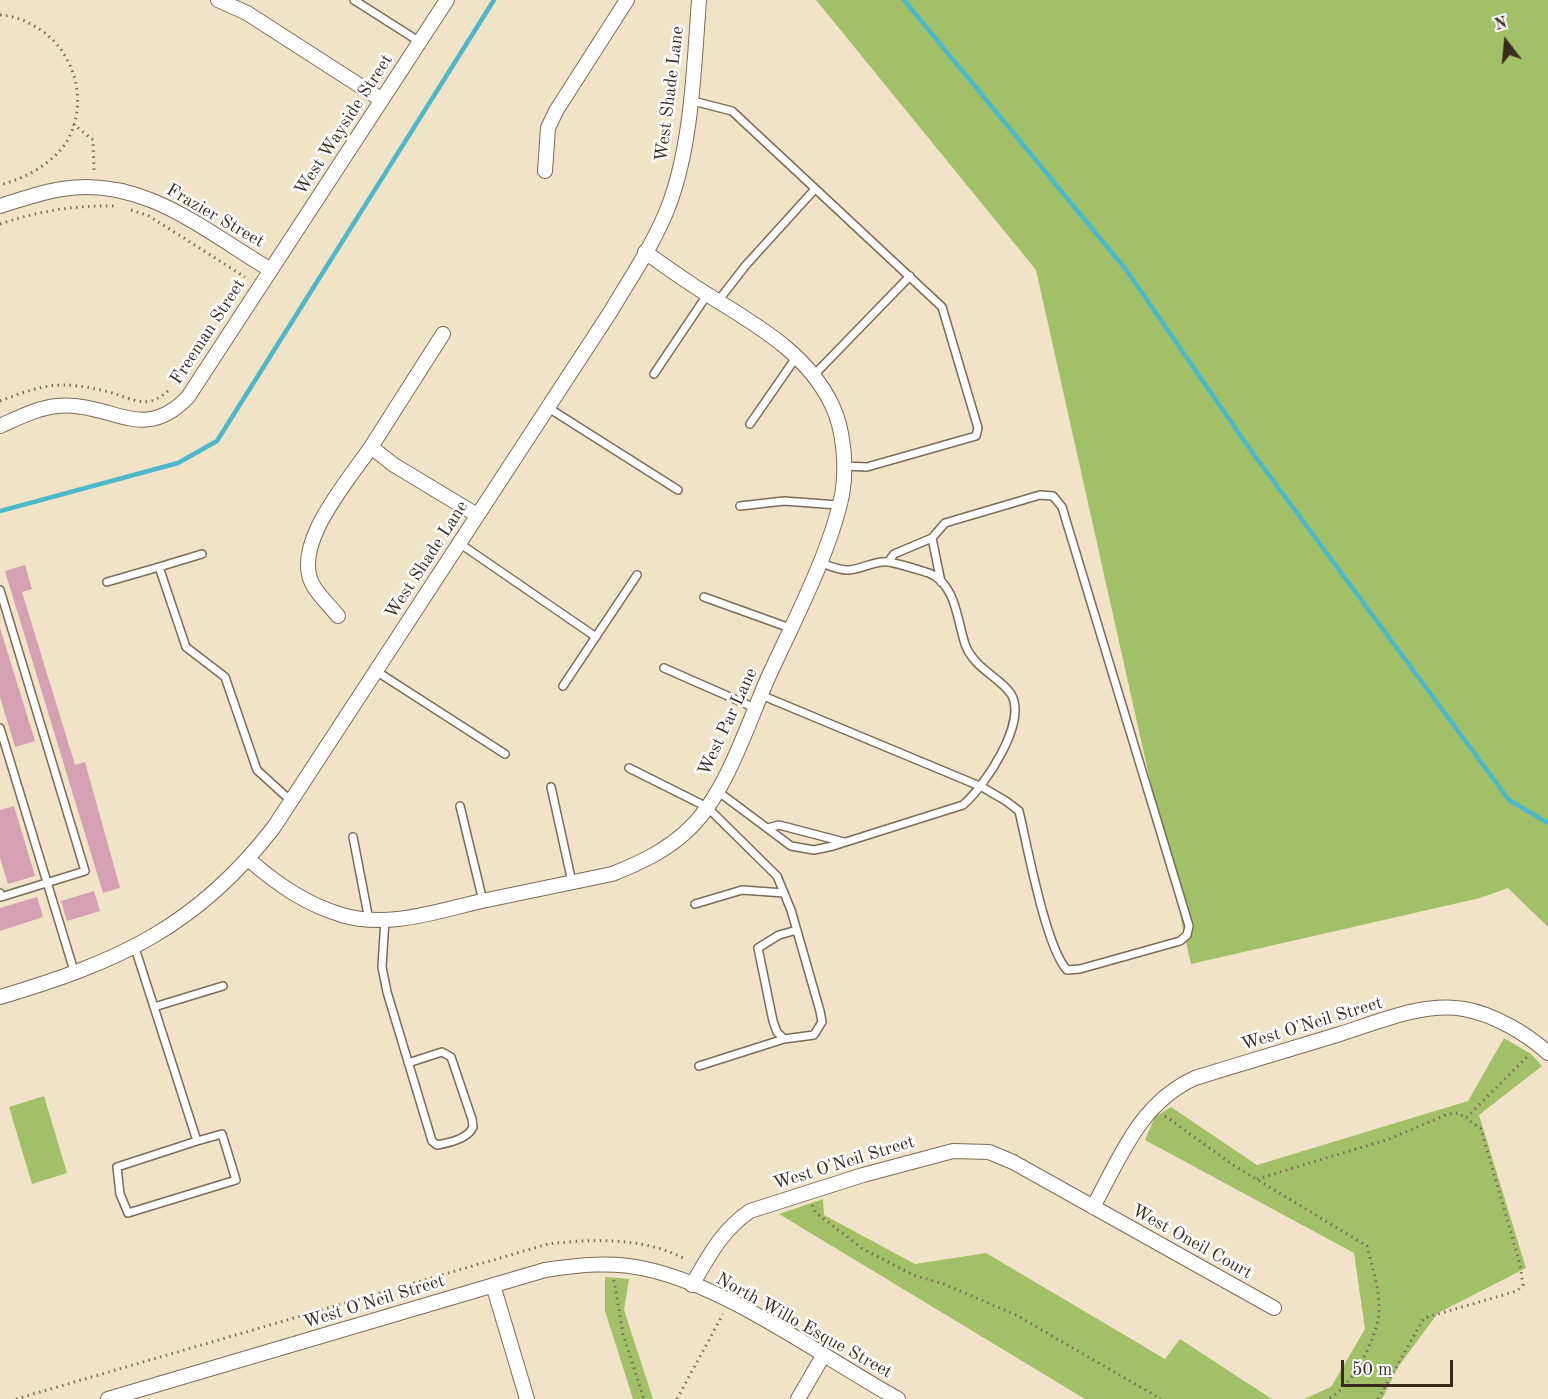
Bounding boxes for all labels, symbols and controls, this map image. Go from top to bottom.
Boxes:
north arrow [1476,12,1536,72]
text: N [1493,15,1509,34]
street label: West Shade Lane [651,25,689,163]
street label: West Wayside Street [290,50,398,200]
street label: Frazier Street [162,179,268,253]
street label: Freeman Street [166,275,250,389]
street label: West Shade Lane [381,497,473,623]
street label: West Par Lane [694,665,762,779]
street label: West O'Neil Street [1239,992,1385,1056]
street label: West O'Neil Street [771,1131,917,1195]
street label: West Oneil Court [1128,1200,1256,1284]
street label: North Willo Esque Street [712,1269,896,1383]
street label: West O'Neil Street [301,1270,447,1334]
scale bar [1344,1348,1456,1386]
text: 50 m [1352,1361,1392,1379]

